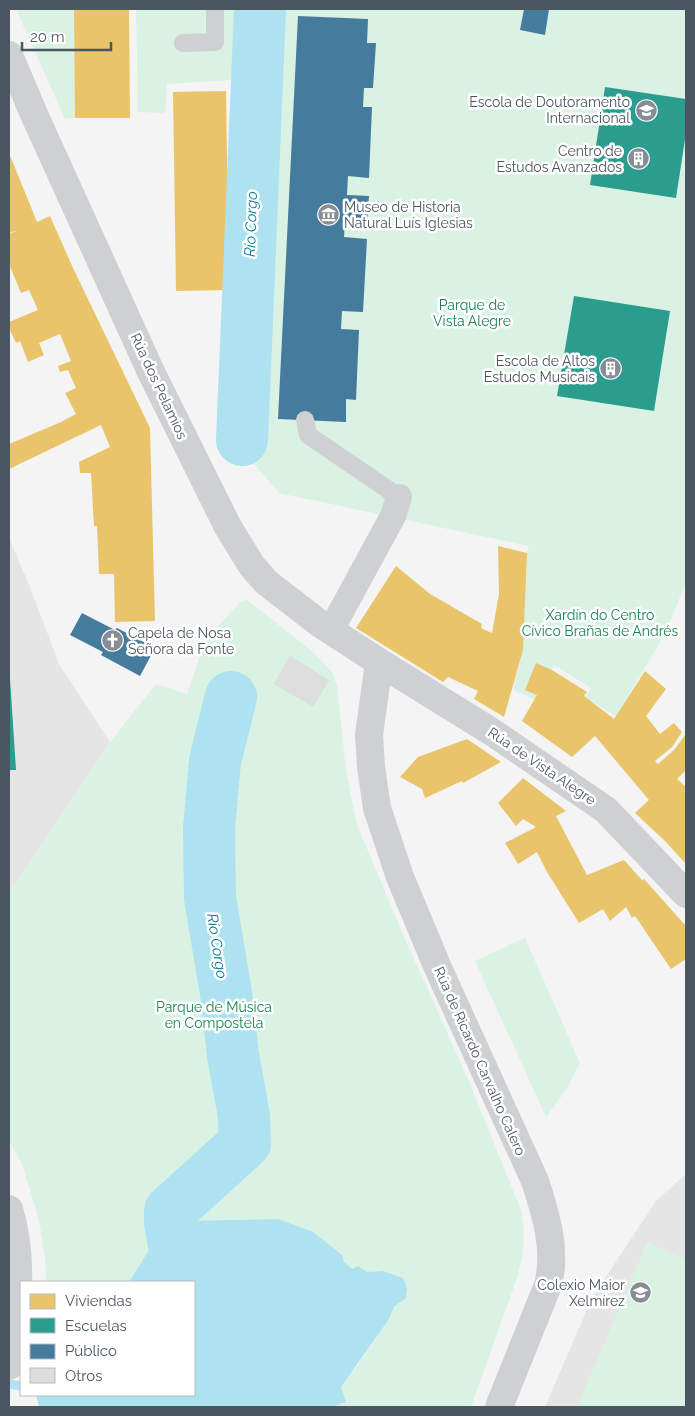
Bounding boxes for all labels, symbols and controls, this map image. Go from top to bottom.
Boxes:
scale bar [22,20,111,52]
text: 20 m [30,28,65,46]
place label: Escola de Doutoramento Internacional [469,94,630,126]
school or university icon: Escola de Doutoramento Internacional [634,98,658,122]
place label: Centro de Estudos Avanzados [496,143,622,175]
building icon: Centro de Estudos Avanzados [626,147,650,171]
water label: Río Corgo [241,191,261,257]
place label: Museo de Historia Natural Luís Iglesias [344,199,473,231]
museum icon: Museo de Historia Natural Luís Iglesias [316,203,340,227]
park label: Parque de Vista Alegre [433,297,511,329]
street label: Rúa dos Pelamios [127,330,191,442]
place label: Escola de Altos Estudos Musicais [484,353,595,385]
building icon: Escola de Altos Estudos Musicais [599,357,623,381]
park label: Xardín do Centro Cívico Brañas de Andrés [522,607,679,639]
place label: Capela de Nosa Señora da Fonte [128,625,234,657]
church icon: Capela de Nosa Señora da Fonte [100,629,124,653]
street label: Rúa de Vista Alegre [485,724,599,808]
water label: Río Corgo [203,912,231,980]
street label: Rúa de Ricardo Carvalho Calero [431,964,529,1158]
park label: Parque de Música en Compostela [156,999,272,1031]
place label: Colexio Maior Xelmírez [537,1277,625,1309]
legend [20,1281,195,1396]
school or university icon: Colexio Maior Xelmírez [629,1281,653,1305]
text: Viviendas [65,1292,132,1310]
text: Escuelas [65,1317,127,1335]
text: Público [65,1342,117,1360]
text: Otros [65,1367,102,1385]

